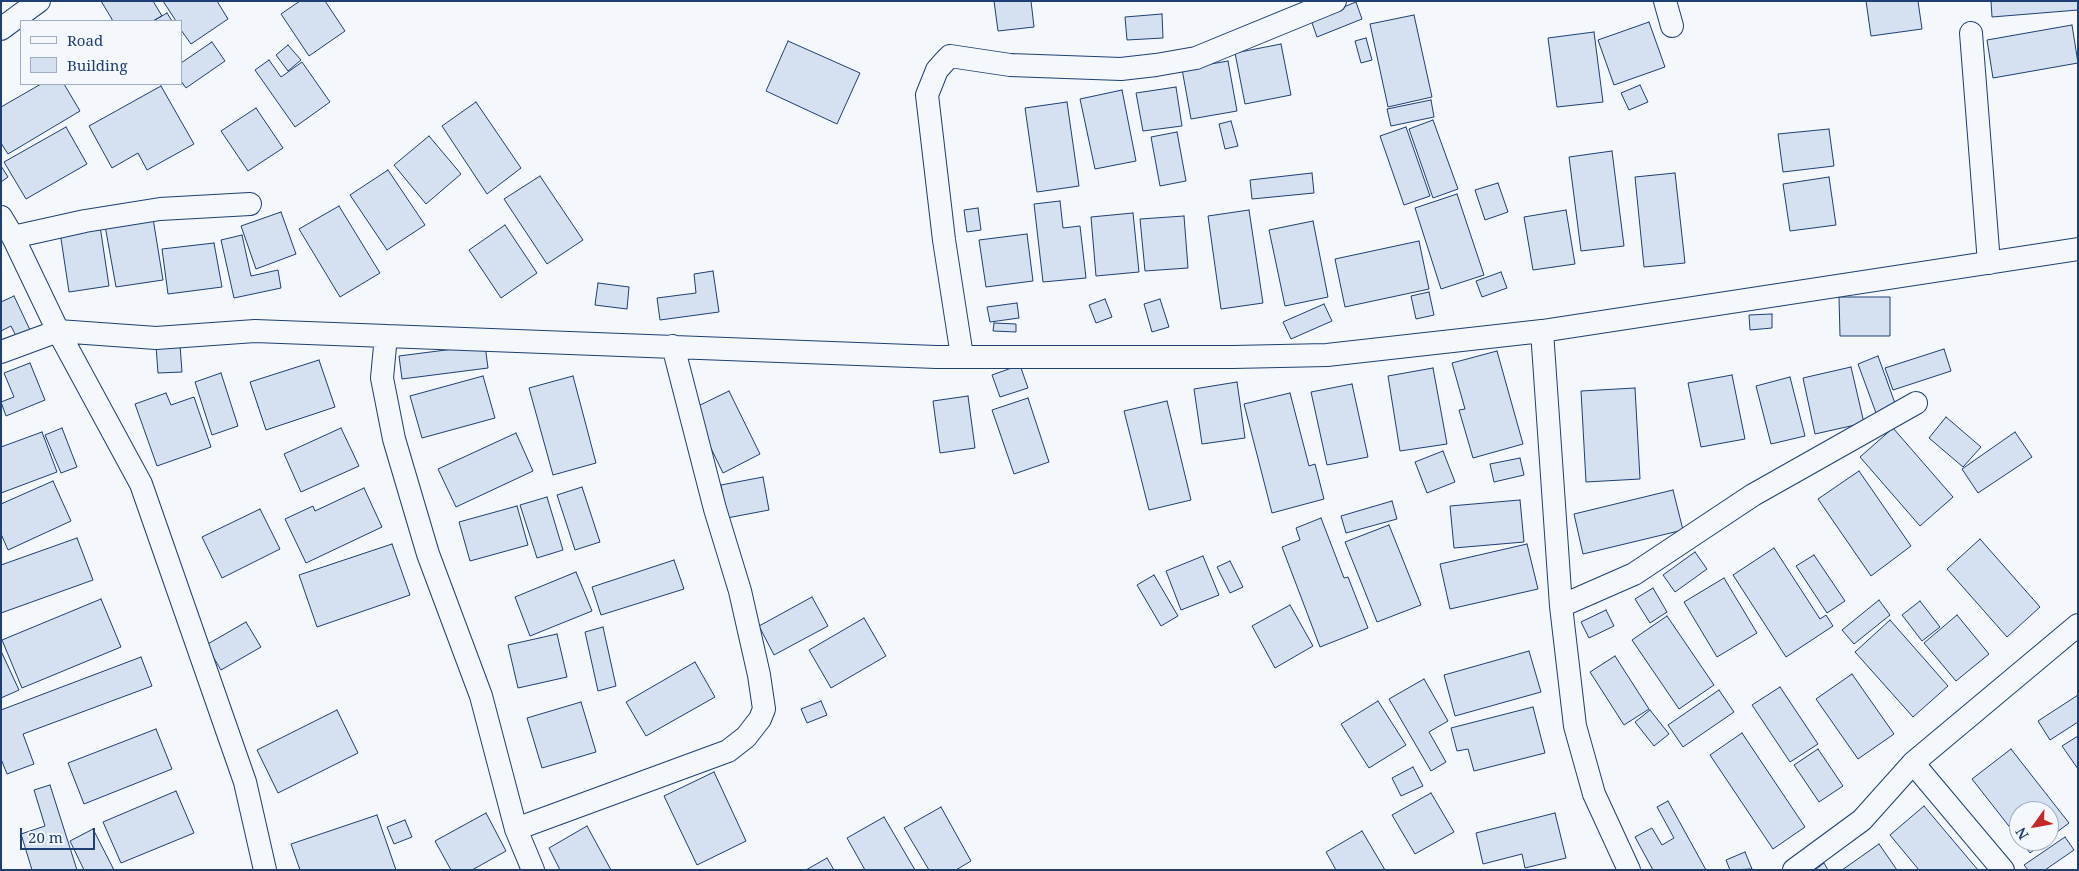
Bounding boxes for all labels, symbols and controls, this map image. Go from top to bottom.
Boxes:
legend [20,20,182,85]
text: Road [67,30,103,50]
text: Building [67,55,128,75]
north arrow [2009,801,2059,851]
scale bar [22,818,98,850]
text: N [2011,824,2033,843]
text: 20 m [28,827,63,847]

